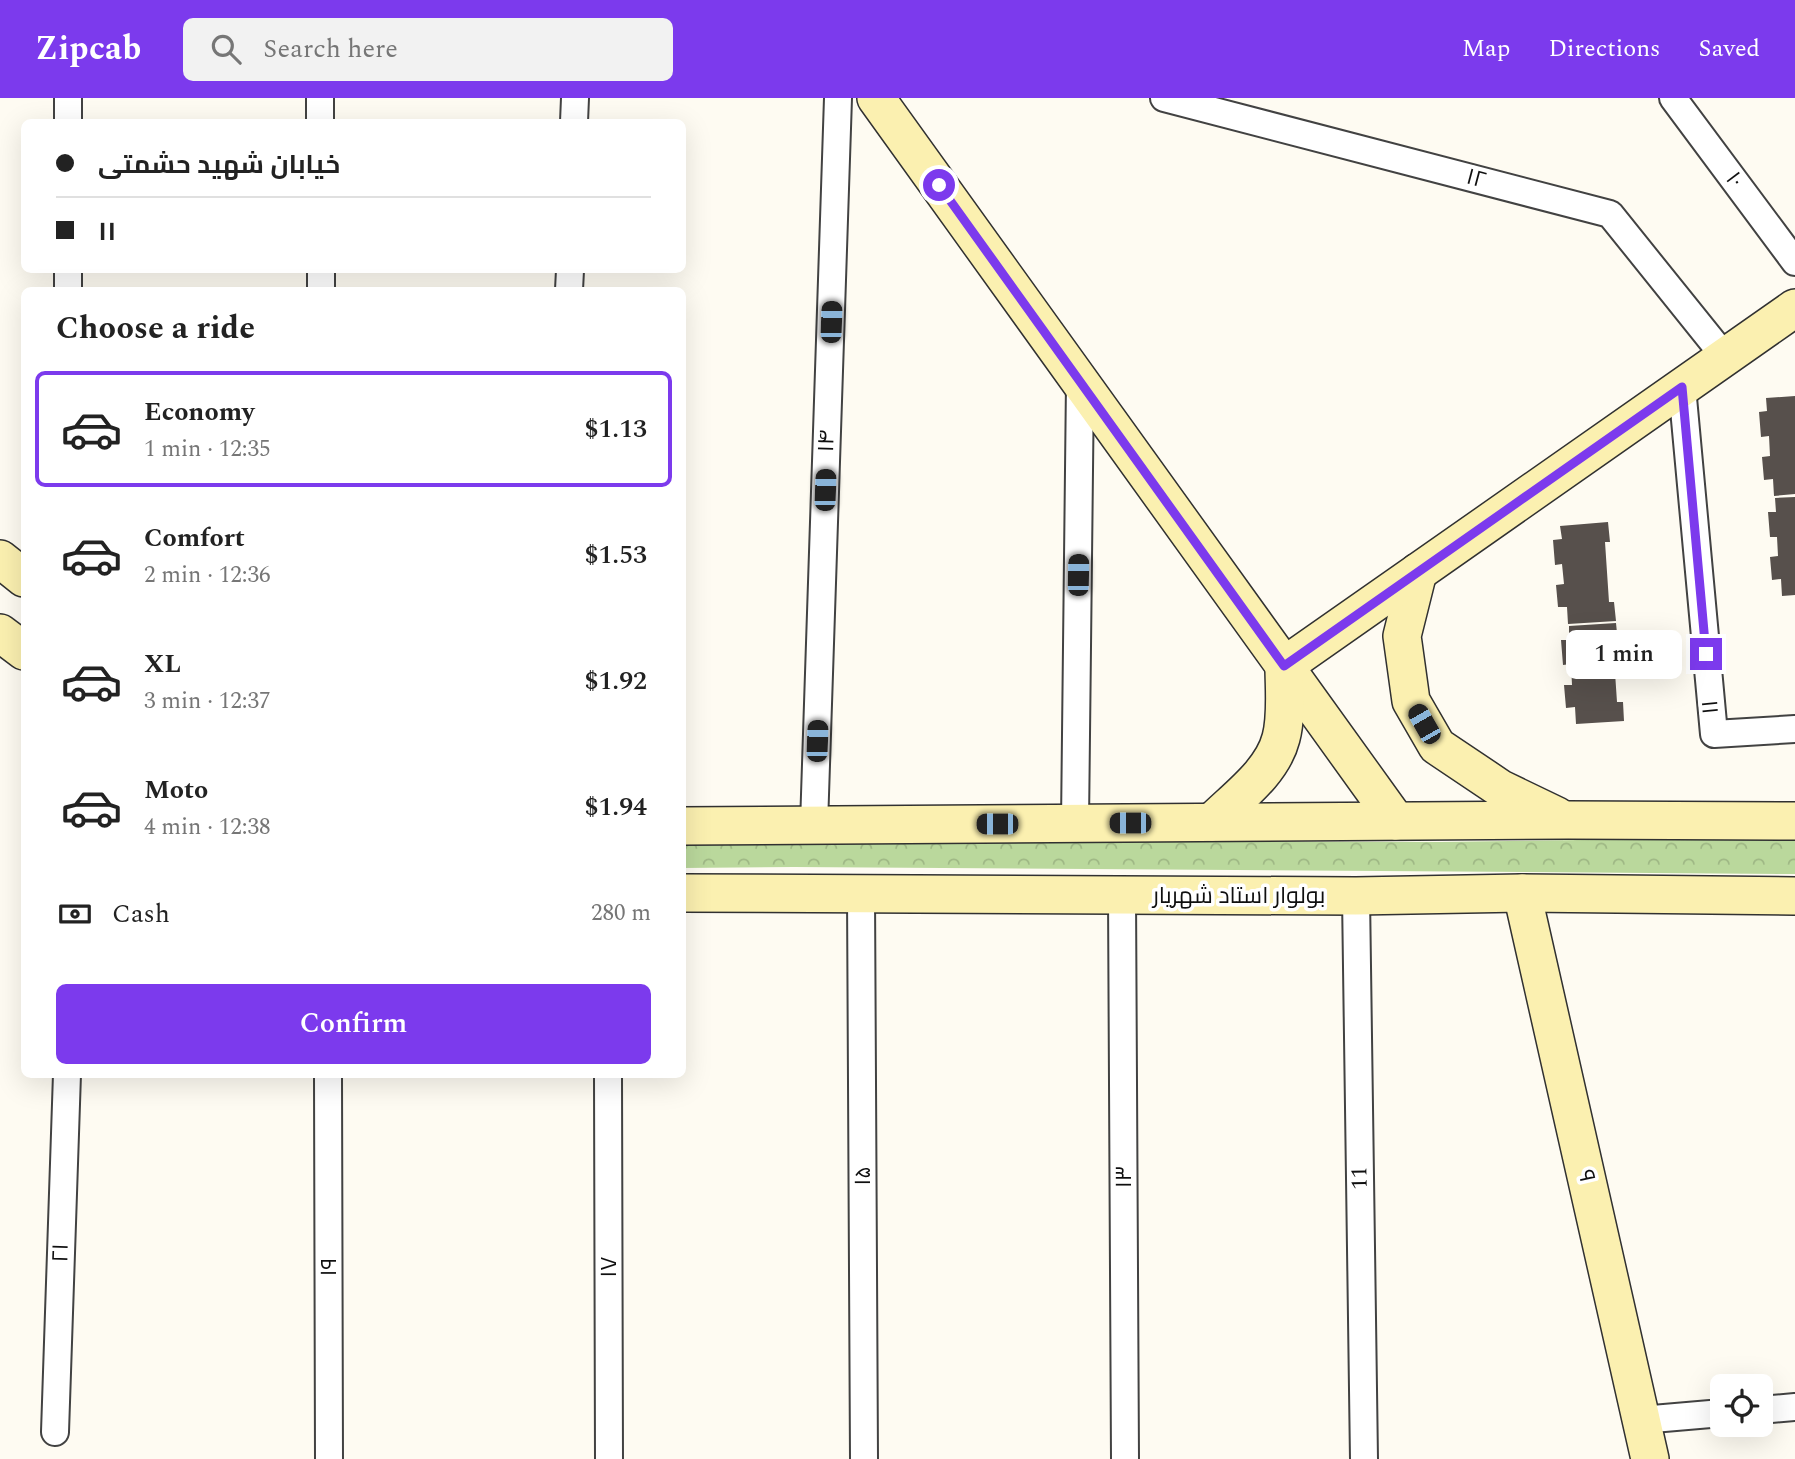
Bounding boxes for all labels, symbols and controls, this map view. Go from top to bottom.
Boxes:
search box [183,18,673,81]
text: Zipcab [35,24,141,74]
text: Search here [263,29,398,69]
icon: search [207,30,245,68]
text: Map [1462,31,1510,67]
text: Directions [1548,31,1660,67]
text: Saved [1698,31,1760,67]
text: خیابان شهید حشمتی [98,145,340,185]
street label: ۱۲ [1462,160,1490,198]
street label: ۱۰ [1716,164,1752,196]
route start [923,169,955,201]
text: ۱۱ [98,212,116,252]
car [820,301,843,343]
text: Choose a ride [56,304,255,353]
text: Economy [144,392,254,432]
icon: car [60,398,123,461]
text: $1.13 [584,409,647,449]
street label: ۱۴ [809,429,845,453]
text: 1 min · 12:35 [144,432,271,467]
car [814,469,837,511]
text: Comfort [144,518,245,558]
icon: car [60,524,123,587]
text: $1.53 [584,535,647,575]
car [1068,554,1089,596]
text: 2 min · 12:36 [144,558,271,593]
callout: 1 min [1566,630,1682,678]
text: 1 min [1594,637,1654,672]
route end [1690,638,1722,670]
text: XL [144,644,181,684]
icon: car [60,650,123,713]
text: $1.92 [584,661,647,701]
text: 3 min · 12:37 [144,684,271,719]
street label: ۱۱ [1693,698,1729,716]
car [1405,701,1444,747]
car [806,720,829,762]
text: Moto [144,770,208,810]
icon: car [60,776,123,839]
text: $1.94 [584,787,647,827]
text: 4 min · 12:38 [144,810,271,845]
car [1110,813,1152,834]
car [977,814,1019,835]
street label: بولوار استاد شهریار [1151,879,1325,914]
text: Cash [112,894,170,934]
icon: cash [56,895,94,933]
text: 280 m [591,896,651,931]
button: Confirm [56,984,651,1064]
street label: ۱۵ [846,1166,881,1186]
street label: ۱۳ [1107,1166,1142,1188]
street label: 11 [1342,1166,1378,1190]
street label: ۹ [1568,1166,1604,1186]
street label: ۲۱ [43,1243,79,1263]
street label: ۱۷ [592,1256,627,1278]
street label: ۱۹ [312,1257,347,1277]
map controls [1710,1374,1773,1437]
button: locate [1710,1374,1773,1437]

